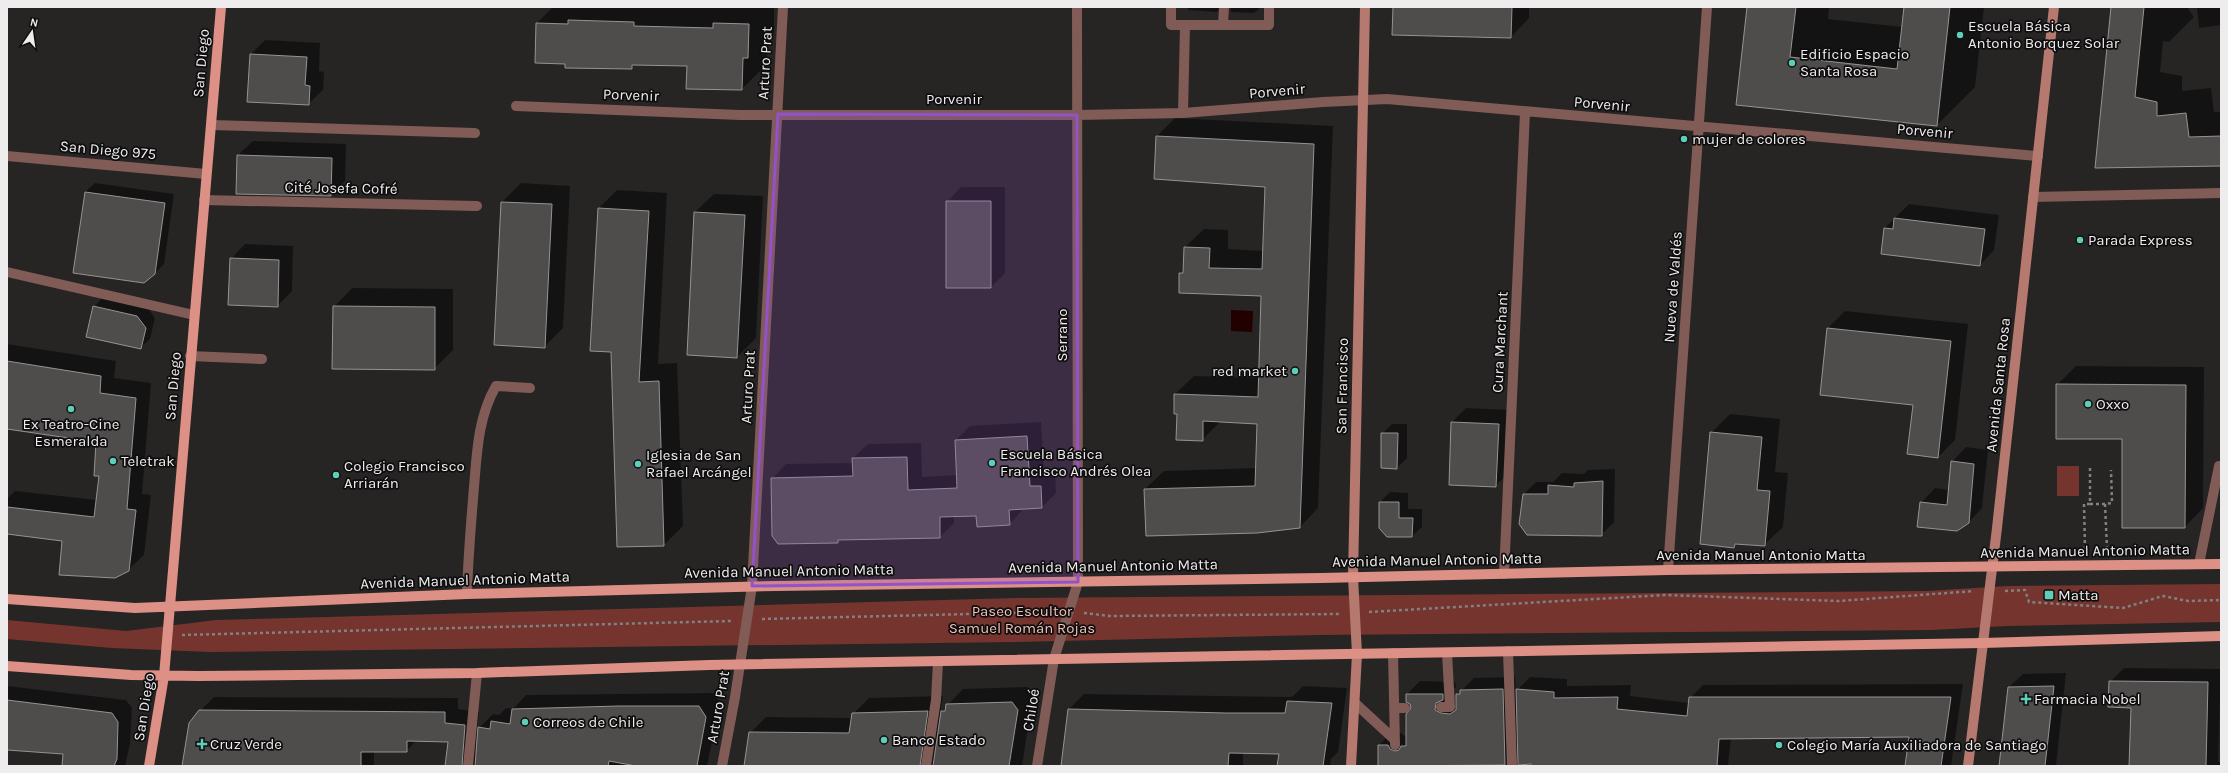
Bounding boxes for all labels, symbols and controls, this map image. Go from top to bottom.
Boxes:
north arrow [12,12,52,52]
text: N [29,16,39,30]
place label: Escuela Básica Antonio Borquez Solar [1968,17,2120,52]
street label: Arturo Prat [754,25,776,100]
street label: San Diego [189,28,213,98]
marker: Escuela Básica Antonio Borquez Solar [1955,30,1965,40]
place label: Edificio Espacio Santa Rosa [1800,45,1909,80]
marker: Edificio Espacio Santa Rosa [1787,58,1797,68]
street label: Porvenir [1248,80,1306,102]
street label: Porvenir [603,85,660,105]
street label: Porvenir [926,90,983,108]
street label: Porvenir [1573,93,1631,115]
street label: Porvenir [1896,120,1954,142]
place label: mujer de colores [1692,130,1806,148]
marker: mujer de colores [1679,134,1689,144]
street label: San Diego 975 [59,137,157,163]
street label: Cité Josefa Cofré [284,178,398,198]
street label: Nueva de Valdés [1660,231,1686,343]
place label: Parada Express [2088,231,2193,249]
marker: Parada Express [2075,235,2085,245]
street label: Cura Marchant [1488,290,1512,393]
street label: Serrano [1053,308,1071,362]
street label: Avenida Santa Rosa [1982,317,2014,453]
street label: San Francisco [1332,338,1352,434]
street label: Arturo Prat [737,349,759,424]
street label: San Diego [161,351,185,421]
place label: red market [1212,362,1287,380]
marker: red market [1290,366,1300,376]
place label: Oxxo [2096,395,2129,413]
marker: Oxxo [2083,399,2093,409]
marker: Ex Teatro-Cine Esmeralda [66,404,76,414]
place label: Ex Teatro-Cine Esmeralda [23,415,119,450]
place label: Escuela Básica Francisco Andrés Olea [1000,445,1151,480]
place label: Iglesia de San Rafael Arcángel [646,446,752,481]
place label: Teletrak [121,452,175,470]
marker: Teletrak [108,456,118,466]
place label: Colegio Francisco Arriarán [344,457,465,492]
marker: Escuela Básica Francisco Andrés Olea [987,458,997,468]
marker: Iglesia de San Rafael Arcángel [633,459,643,469]
marker: Colegio Francisco Arriarán [331,470,341,480]
street label: Avenida Manuel Antonio Matta [1980,540,2190,562]
street label: Avenida Manuel Antonio Matta [1656,546,1866,564]
street label: Avenida Manuel Antonio Matta [1332,549,1542,571]
street label: Avenida Manuel Antonio Matta [1008,555,1218,577]
street label: Avenida Manuel Antonio Matta [684,560,894,582]
street label: Avenida Manuel Antonio Matta [360,567,570,593]
place label: Matta [2058,586,2099,604]
marker: Matta [2043,589,2055,601]
park label: Paseo Escultor Samuel Román Rojas [949,602,1095,637]
street label: Arturo Prat [703,669,733,745]
street label: San Diego [130,672,158,742]
street label: Chiloé [1019,687,1043,733]
place label: Farmacia Nobel [2034,690,2141,708]
marker: Farmacia Nobel [2021,694,2031,704]
place label: Correos de Chile [533,713,643,731]
marker: Correos de Chile [520,717,530,727]
place label: Banco Estado [892,731,985,749]
place label: Cruz Verde [210,735,282,753]
marker: Banco Estado [879,735,889,745]
place label: Colegio María Auxiliadora de Santiago [1787,736,2046,754]
marker: Cruz Verde [197,739,207,749]
marker: Colegio María Auxiliadora de Santiago [1774,740,1784,750]

